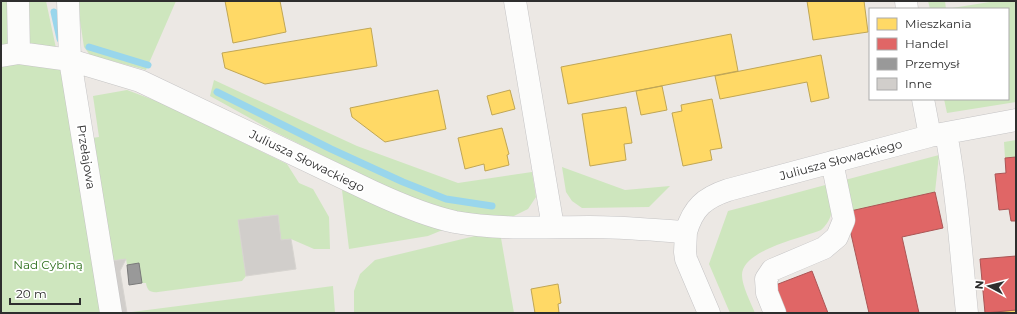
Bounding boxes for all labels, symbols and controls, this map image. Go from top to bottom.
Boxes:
legend [869,8,1009,100]
text: Mieszkania [905,16,971,31]
text: Handel [905,36,949,51]
text: Przemysł [905,56,960,71]
text: Inne [905,76,932,91]
street label: Przełajowa [74,124,99,190]
street label: Juliusza Słowackiego [246,126,367,195]
street label: Juliusza Słowackiego [777,136,904,183]
park label: Nad Cybiną [13,257,83,272]
north arrow [969,266,1009,306]
scale bar [10,280,80,306]
text: N [972,280,987,290]
text: 20 m [16,286,47,301]

